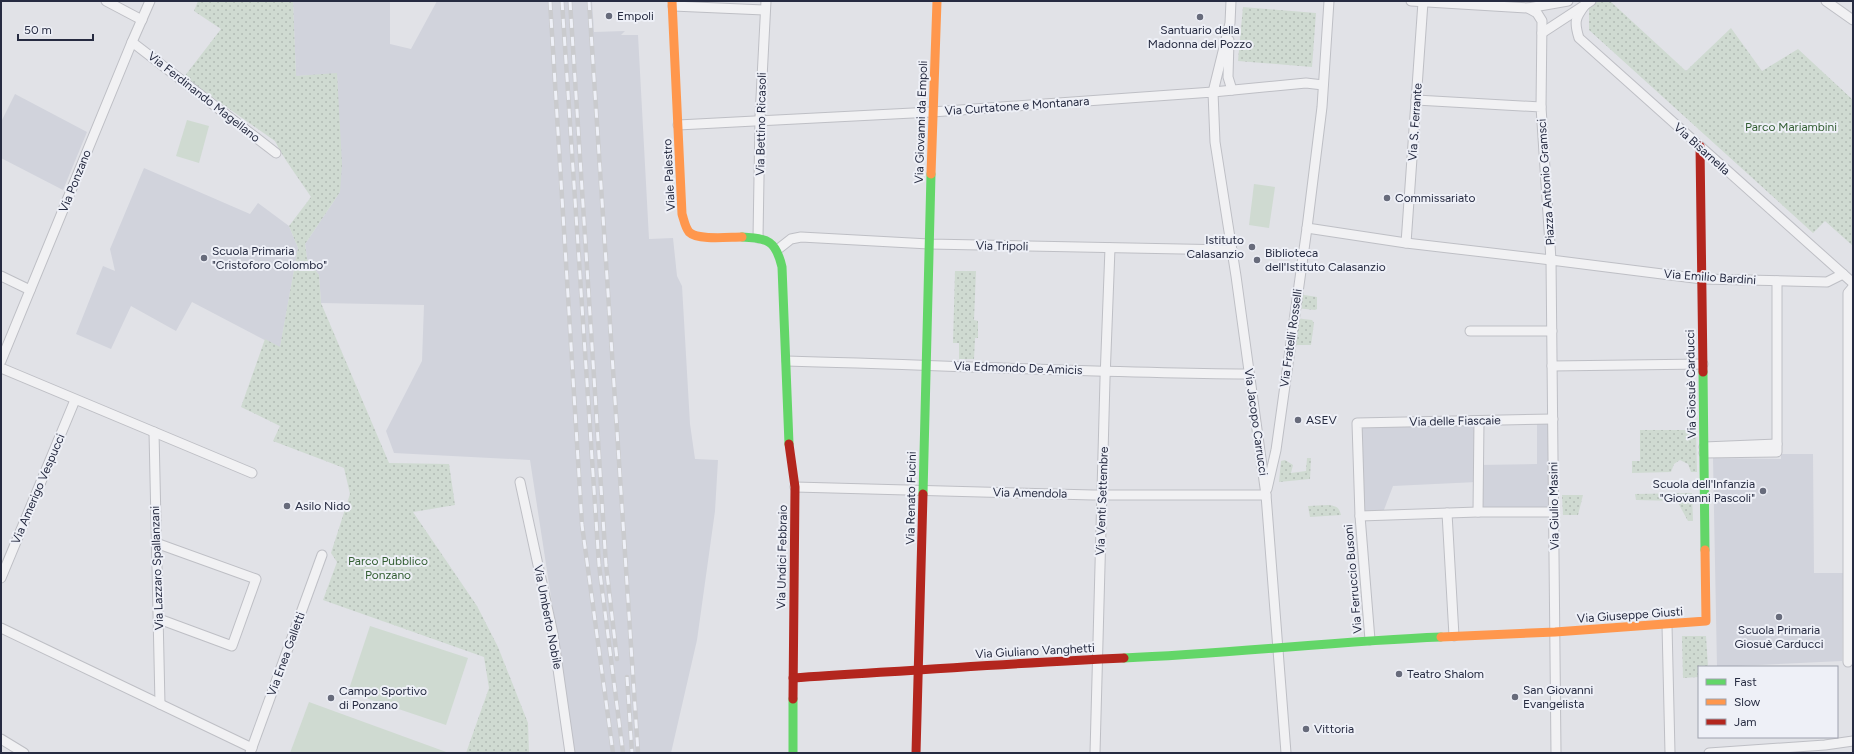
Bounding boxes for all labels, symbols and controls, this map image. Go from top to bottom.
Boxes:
place label: Empoli [617,9,654,23]
marker: Empoli [604,11,614,21]
marker: Santuario della Madonna del Pozzo [1195,12,1205,22]
scale bar [18,16,93,42]
text: 50 m [24,23,52,37]
place label: Santuario della Madonna del Pozzo [1148,23,1252,51]
street label: Via Ferdinando Magellano [145,49,263,145]
street label: Via Giovanni da Empoli [912,60,930,184]
street label: Via Bettino Ricasoli [753,72,769,176]
street label: Via S. Ferrante [1405,82,1425,161]
street label: Via Curtatone e Montanara [944,94,1090,118]
street label: Piazza Antonio Gramsci [1535,118,1557,246]
street label: Via Bisarnella [1671,120,1733,178]
park label: Parco Mariambini [1745,120,1837,134]
street label: Viale Palestro [660,138,678,212]
street label: Via Ponzano [56,148,94,214]
place label: Commissariato [1395,191,1476,205]
marker: Commissariato [1382,193,1392,203]
place label: Istituto Calasanzio [1186,233,1244,261]
street label: Via Tripoli [976,239,1028,253]
marker: Istituto Calasanzio [1247,242,1257,252]
place label: Scuola Primaria "Cristoforo Colombo" [212,244,327,272]
place label: Biblioteca dell'Istituto Calasanzio [1265,246,1386,274]
marker: Scuola Primaria "Cristoforo Colombo" [199,253,209,263]
marker: Biblioteca dell'Istituto Calasanzio [1252,255,1262,265]
street label: Via Emilio Bardini [1663,267,1757,287]
street label: Via Fratelli Rosselli [1277,288,1305,388]
street label: Via Giosuè Carducci [1683,329,1699,439]
street label: Via Edmondo De Amicis [953,359,1083,377]
street label: Via Jacopo Carrucci [1242,367,1270,477]
place label: ASEV [1306,413,1338,427]
street label: Via delle Fiascaie [1409,413,1501,429]
marker: ASEV [1293,415,1303,425]
street label: Via Amerigo Vespucci [8,432,68,546]
street label: Via Venti Settembre [1093,446,1111,556]
street label: Via Renato Fucini [903,451,919,545]
street label: Via Giulio Masini [1546,462,1562,550]
place label: Scuola dell'Infanzia "Giovanni Pascoli" [1653,477,1755,505]
street label: Via Amendola [993,485,1067,501]
marker: Scuola dell'Infanzia "Giovanni Pascoli" [1758,486,1768,496]
place label: Asilo Nido [295,499,350,513]
marker: Asilo Nido [282,501,292,511]
street label: Via Lazzaro Spallanzani [148,505,166,631]
street label: Via Undici Febbraio [774,505,790,609]
street label: Via Ferruccio Busoni [1341,524,1365,634]
park label: Parco Pubblico Ponzano [348,554,428,582]
street label: Via Umberto Nobile [531,564,565,671]
street label: Via Giuseppe Giusti [1577,604,1683,626]
street label: Via Enea Galletti [264,610,308,698]
marker: Scuola Primaria Giosuè Carducci [1774,612,1784,622]
place label: Scuola Primaria Giosuè Carducci [1734,623,1824,651]
street label: Via Giuliano Vanghetti [975,641,1095,661]
legend [1698,666,1838,738]
place label: Teatro Shalom [1407,667,1484,681]
marker: Teatro Shalom [1394,669,1404,679]
text: Fast [1734,675,1757,689]
place label: San Giovanni Evangelista [1523,683,1593,711]
place label: Campo Sportivo di Ponzano [339,684,427,712]
marker: San Giovanni Evangelista [1510,692,1520,702]
marker: Campo Sportivo di Ponzano [326,693,336,703]
text: Slow [1734,695,1761,709]
text: Jam [1734,715,1757,729]
place label: Vittoria [1314,722,1354,736]
marker: Vittoria [1301,724,1311,734]

